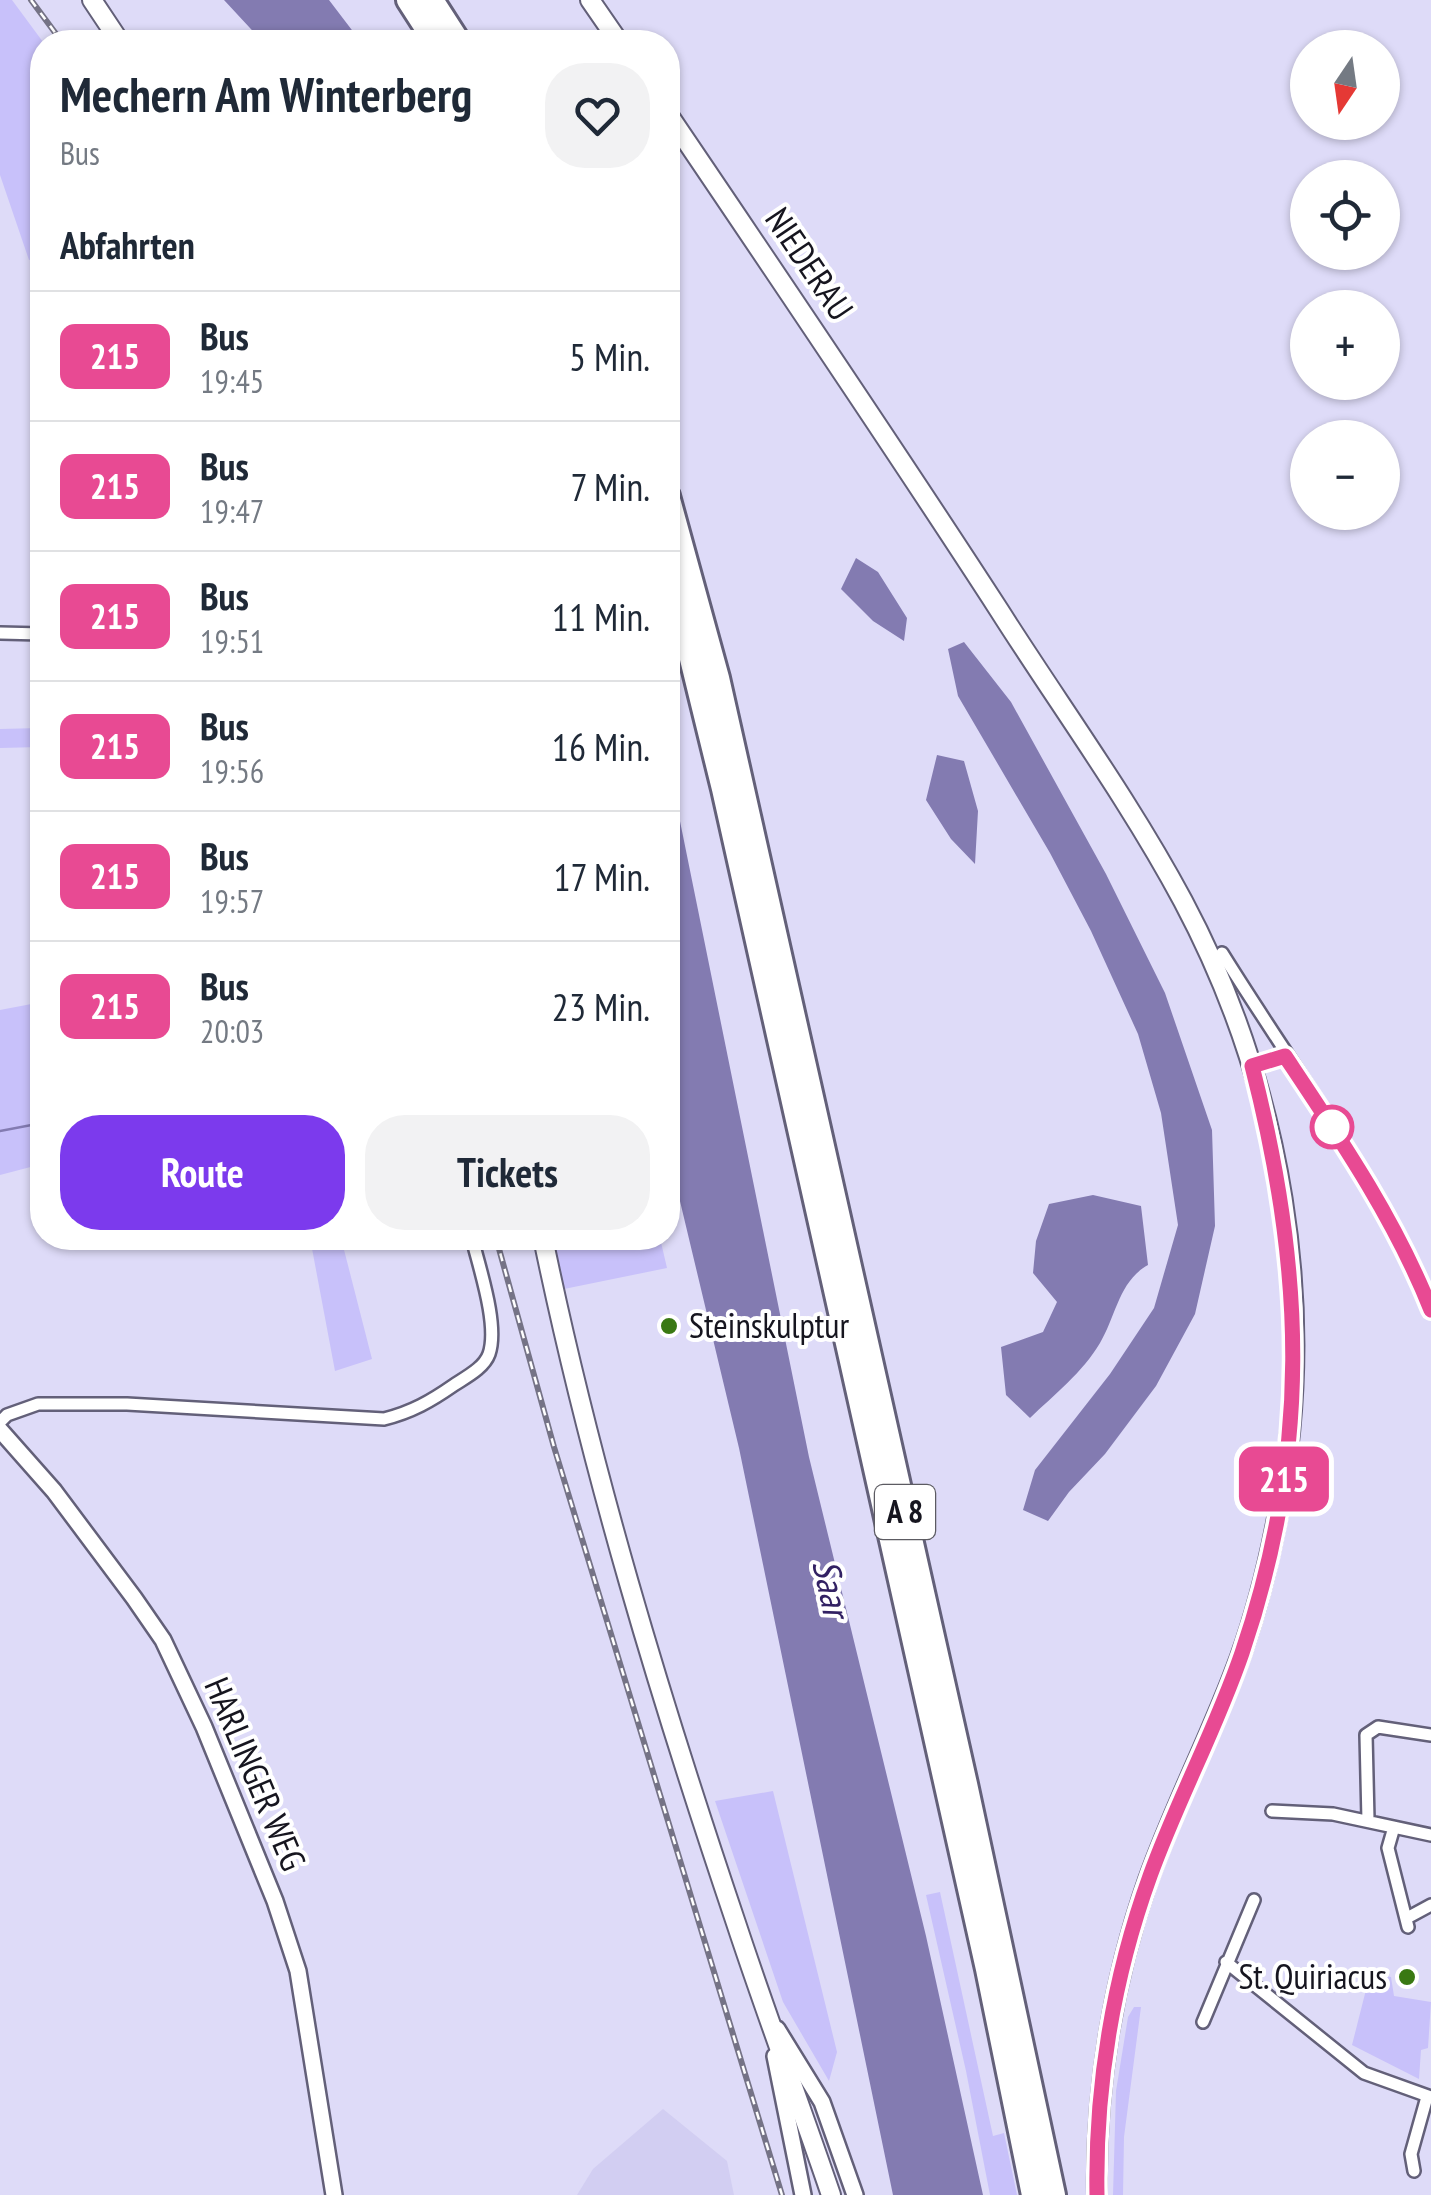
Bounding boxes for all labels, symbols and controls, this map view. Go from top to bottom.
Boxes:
north arrow [1290,30,1400,140]
map controls [1290,30,1400,530]
text: Mechern Am Winterberg [60,63,472,125]
button: heart [545,63,650,168]
text: Bus [60,132,100,174]
button: locate [1290,160,1400,270]
street label: NIEDERAU [755,198,864,329]
text: Abfahrten [60,220,195,269]
button: + [1290,290,1400,400]
text: Bus [200,311,249,360]
text: 5 Min. [569,332,650,381]
text: 215 [90,333,140,379]
text: 19:45 [200,360,264,402]
button: − [1290,420,1400,530]
text: Bus [200,441,249,490]
text: 7 Min. [571,462,650,511]
text: 215 [90,463,140,509]
text: 19:47 [200,490,264,532]
text: Bus [200,571,249,620]
text: 11 Min. [552,592,650,641]
text: 215 [90,593,140,639]
text: 19:51 [200,620,264,662]
text: Bus [200,701,249,750]
text: 16 Min. [552,722,650,771]
text: 215 [90,723,140,769]
text: 19:56 [200,750,264,792]
text: Bus [200,831,249,880]
text: 17 Min. [553,852,650,901]
text: 215 [90,853,140,899]
text: 19:57 [200,880,264,922]
text: Bus [200,961,249,1010]
text: 23 Min. [552,982,650,1031]
text: 215 [90,983,140,1029]
text: 20:03 [200,1010,264,1052]
unlabelled marker [1311,1106,1353,1148]
button: Route [60,1115,345,1230]
button: Tickets [365,1115,650,1230]
place label: Steinskulptur [689,1302,850,1348]
marker: Steinskulptur [658,1315,680,1337]
line badge: 215 [1226,1446,1342,1512]
text: 215 [1259,1456,1309,1502]
road number: A 8 [875,1485,935,1539]
water label: Saar [803,1555,863,1625]
street label: HARLINGER WEG [195,1670,317,1877]
place label: St. Quiriacus [1238,1953,1387,1999]
marker: St. Quiriacus [1396,1966,1418,1988]

